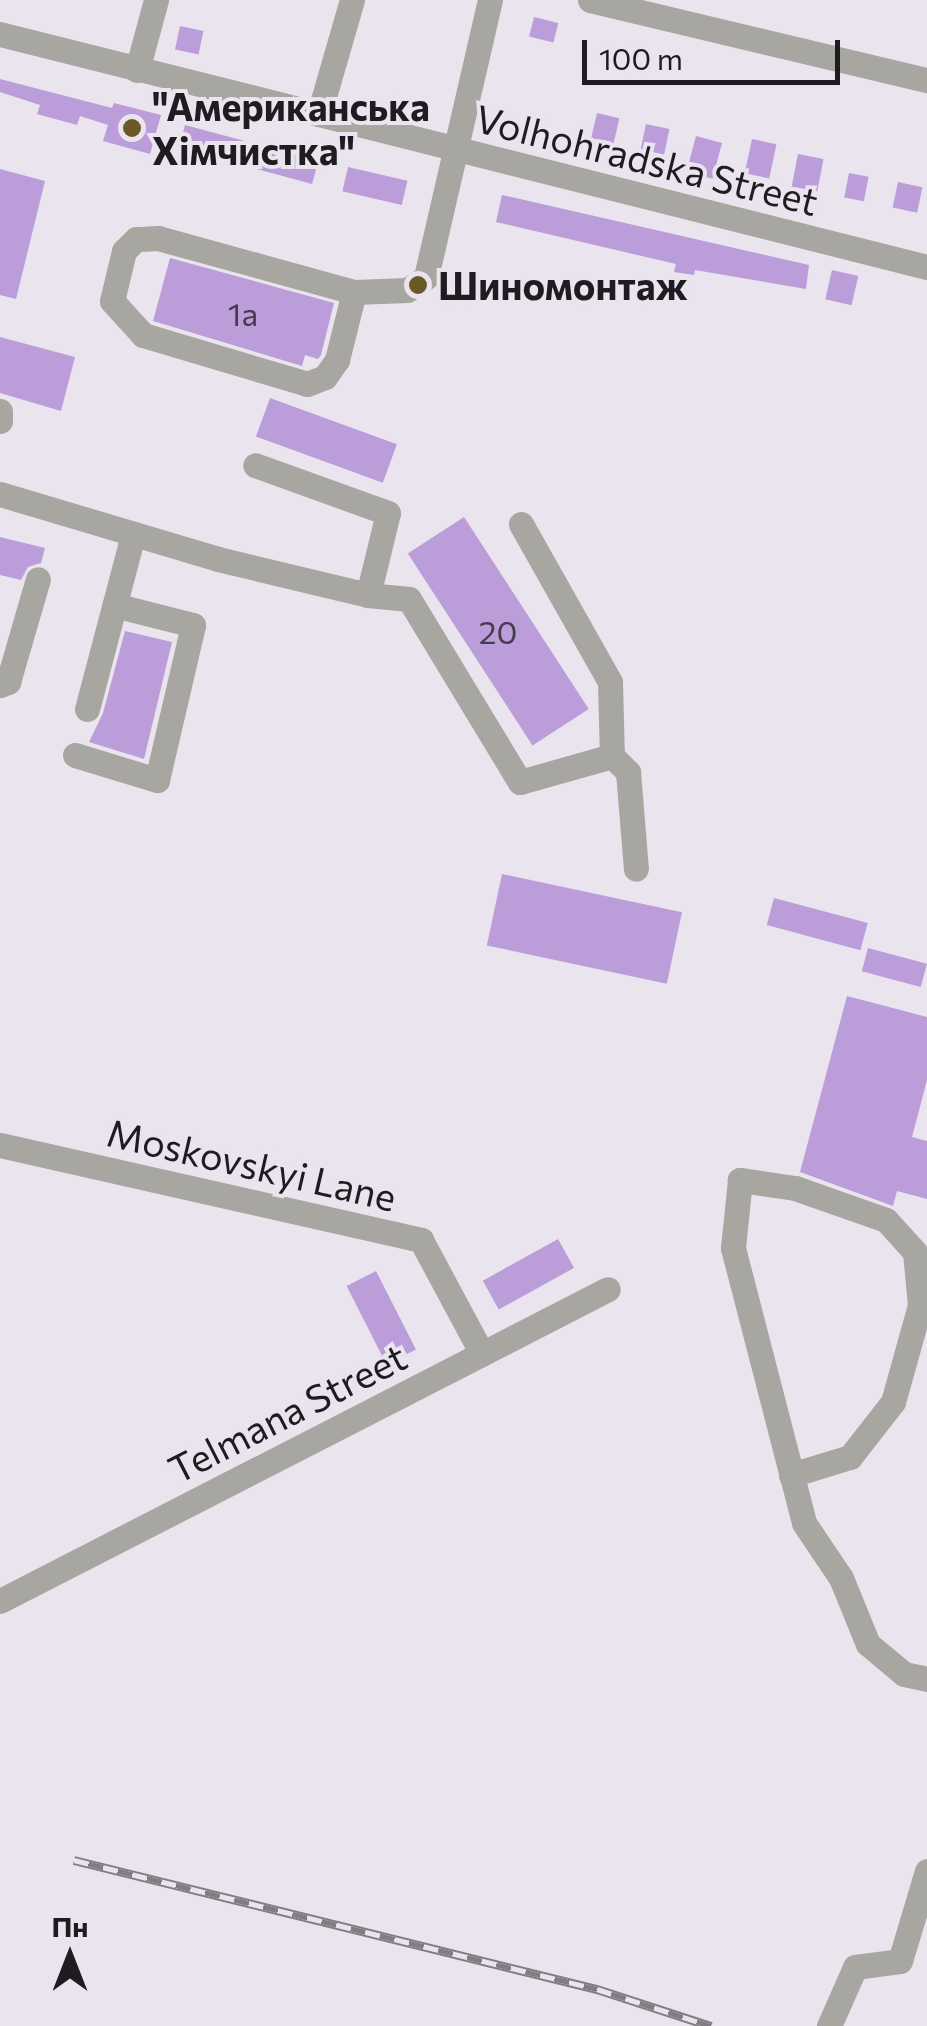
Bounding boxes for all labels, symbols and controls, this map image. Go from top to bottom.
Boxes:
scale bar [587,20,844,82]
text: 100 m [599,39,683,76]
place label: "Американська Хімчистка" [152,83,430,172]
street label: Volhohradska Street [471,94,823,224]
marker: "Американська Хімчистка" [121,117,143,139]
place label: Шиномонтаж [438,262,688,308]
marker: Шиномонтаж [407,274,429,296]
house number: 1а [228,294,258,332]
house number: 20 [479,612,517,650]
street label: Moskovskyi Lane [103,1109,401,1219]
street label: Telmana Street [161,1333,413,1491]
north arrow [20,1906,120,2006]
text: Пн [51,1909,89,1943]

